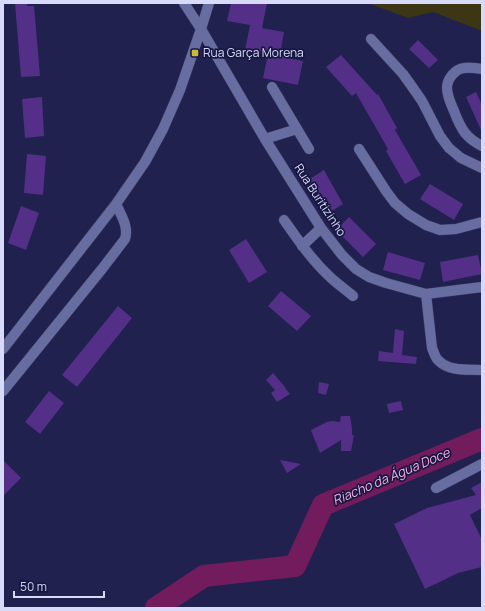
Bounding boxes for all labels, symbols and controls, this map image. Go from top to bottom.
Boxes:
place label: Rua Garça Morena [203,44,304,61]
marker: Rua Garça Morena [190,48,200,58]
street label: Rua Buritizinho [291,160,350,239]
water label: Riacho da Água Doce [330,443,454,509]
scale bar [14,573,104,599]
text: 50 m [20,578,47,595]

